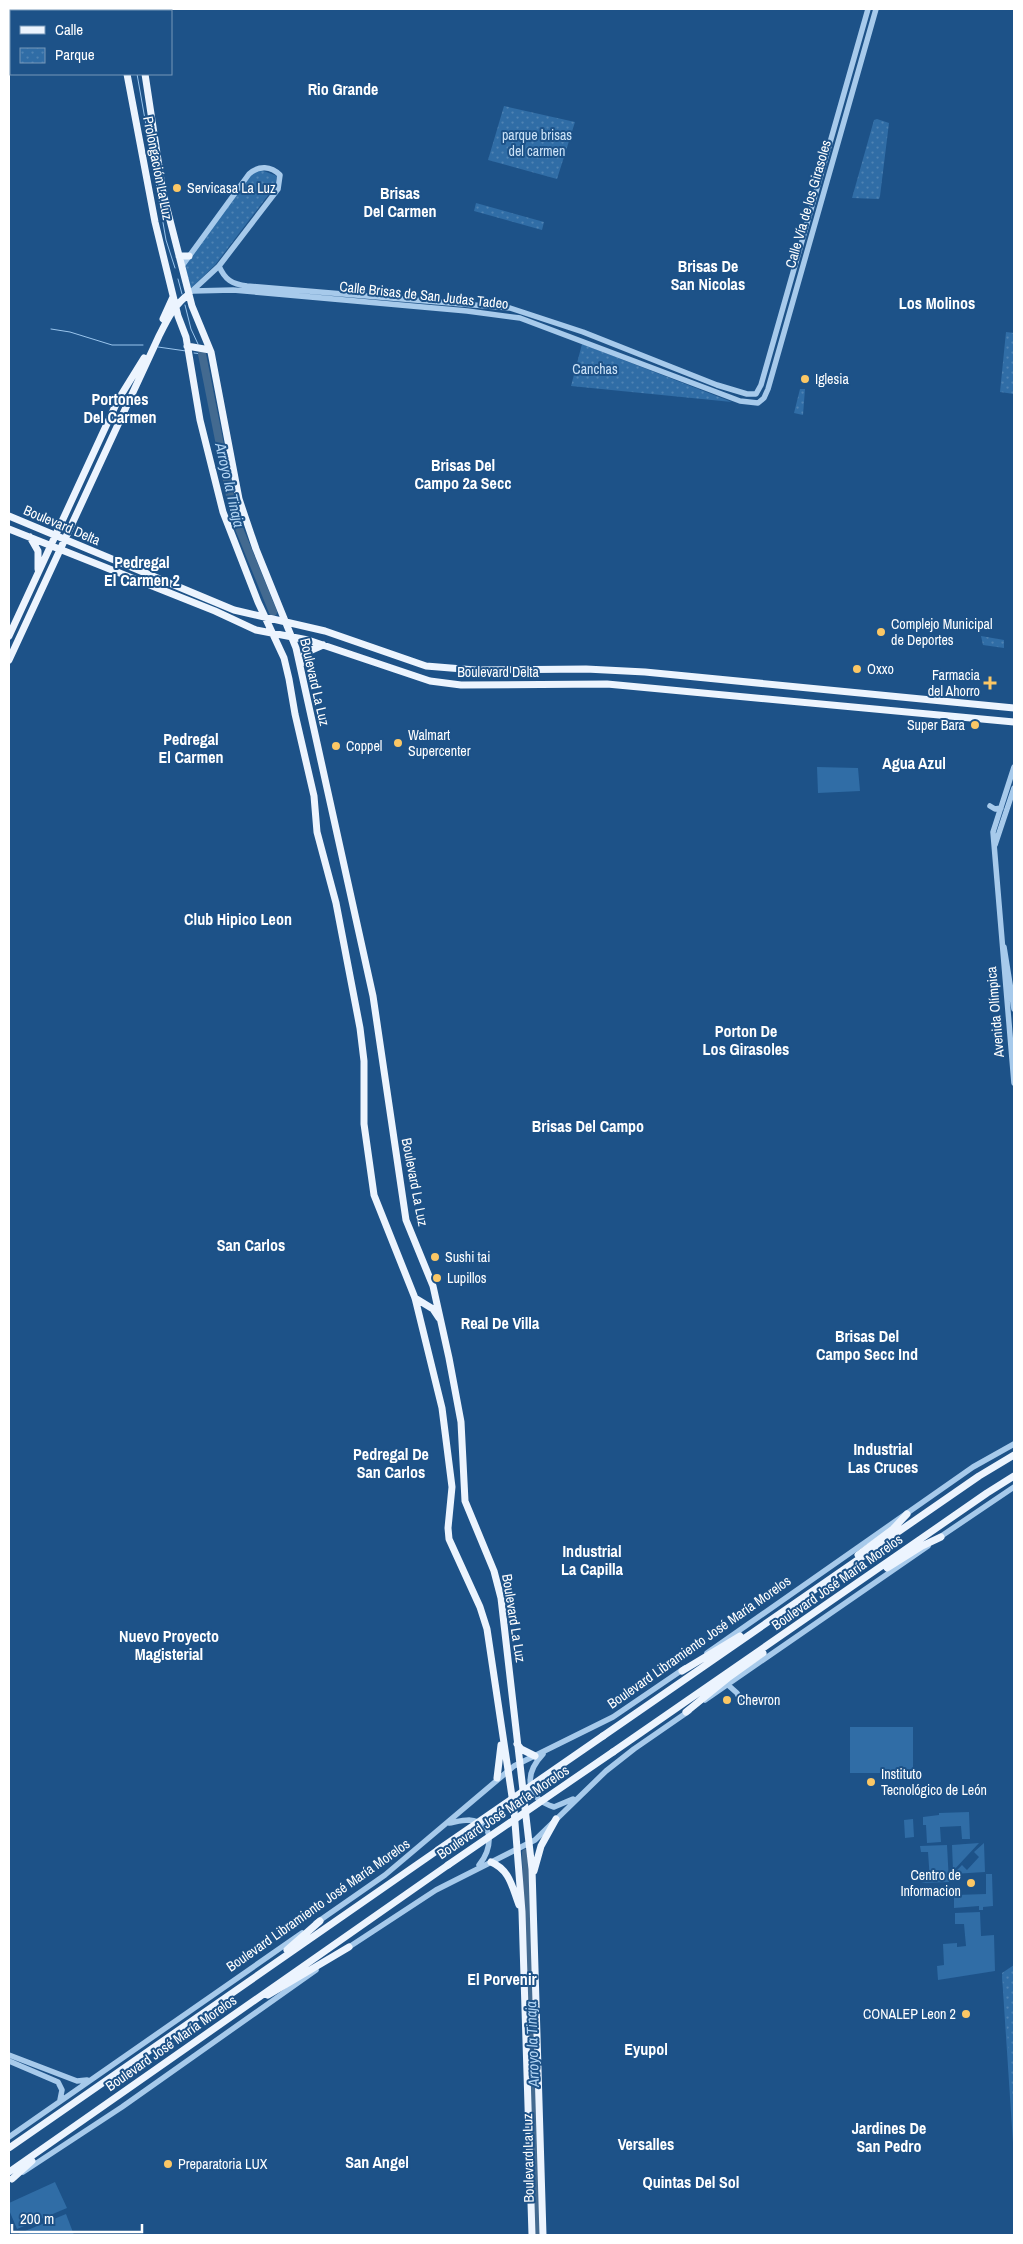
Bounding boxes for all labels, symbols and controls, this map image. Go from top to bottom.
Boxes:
legend [10,10,172,75]
text: Calle [55,19,83,40]
text: Parque [55,44,95,65]
district label: Rio Grande [308,78,378,100]
street label: Prolongación La Luz [139,115,177,222]
park label: parque brisas del carmen [502,126,572,160]
street label: Calle Vía de los Girasoles [781,138,835,270]
place label: Servicasa La Luz [187,179,276,197]
marker: Servicasa La Luz [171,182,183,194]
district label: Brisas Del Carmen [364,182,436,222]
district label: Brisas De San Nicolas [671,255,745,295]
street label: Calle Brisas de San Judas Tadeo [339,277,509,313]
district label: Los Molinos [899,292,975,314]
park label: Canchas [572,360,618,378]
place label: Iglesia [815,370,849,388]
marker: Iglesia [799,373,811,385]
district label: Portones Del Carmen [84,388,156,428]
water label: Arroyo la Tinaja [210,440,250,529]
district label: Brisas Del Campo 2a Secc [415,454,512,494]
street label: Boulevard Delta [21,501,104,549]
district label: Pedregal El Carmen 2 [104,551,180,591]
place label: Complejo Municipal de Deportes [891,615,992,649]
marker: Complejo Municipal de Deportes [875,626,887,638]
street label: Boulevard La Luz [296,636,334,728]
place label: Oxxo [867,660,894,678]
street label: Boulevard Delta [457,663,539,681]
marker: Oxxo [851,663,863,675]
place label: Farmacia del Ahorro [928,666,981,700]
marker: Farmacia del Ahorro [984,677,996,689]
place label: Super Bara [907,716,966,734]
marker: Super Bara [969,719,981,731]
place label: Walmart Supercenter [408,726,471,760]
district label: Pedregal El Carmen [159,728,223,768]
place label: Coppel [346,737,382,755]
marker: Walmart Supercenter [392,737,404,749]
marker: Coppel [330,740,342,752]
district label: Agua Azul [882,752,946,774]
district label: Club Hipico Leon [184,908,292,930]
street label: Avenida Olímpica [982,965,1008,1059]
district label: Porton De Los Girasoles [703,1020,789,1060]
district label: Brisas Del Campo [532,1115,644,1137]
street label: Boulevard La Luz [398,1136,432,1228]
district label: San Carlos [217,1234,285,1256]
place label: Sushi tai [445,1248,490,1266]
marker: Sushi tai [429,1251,441,1263]
place label: Lupillos [447,1269,487,1287]
marker: Lupillos [431,1272,443,1284]
district label: Real De Villa [461,1312,540,1334]
district label: Brisas Del Campo Secc Ind [816,1325,918,1365]
district label: Industrial Las Cruces [848,1438,918,1478]
district label: Pedregal De San Carlos [353,1443,429,1483]
street label: Boulevard José María Morelos [768,1530,906,1634]
district label: Industrial La Capilla [561,1540,624,1580]
street label: Boulevard Libramiento José María Morelos [604,1571,795,1713]
street label: Boulevard La Luz [498,1572,530,1664]
district label: Nuevo Proyecto Magisterial [119,1625,219,1665]
place label: Chevron [737,1691,780,1709]
marker: Chevron [721,1694,733,1706]
street label: Boulevard José María Morelos [433,1761,573,1863]
place label: Instituto Tecnológico de León [881,1765,987,1799]
marker: Instituto Tecnológico de León [865,1776,877,1788]
street label: Boulevard Libramiento José María Morelos [223,1834,414,1976]
place label: Centro de Informacion [900,1866,961,1900]
marker: Centro de Informacion [965,1877,977,1889]
district label: El Porvenir [467,1968,538,1990]
street label: Boulevard José María Morelos [102,1991,240,2095]
water label: Arroyo la Tinaja [520,2001,544,2088]
place label: CONALEP Leon 2 [863,2005,956,2023]
marker: CONALEP Leon 2 [960,2008,972,2020]
district label: Eyupol [624,2038,668,2060]
street label: Boulevard La Luz [518,2113,538,2203]
district label: Jardines De San Pedro [852,2117,926,2157]
district label: Versalles [618,2133,674,2155]
district label: San Angel [345,2151,409,2173]
place label: Preparatoria LUX [178,2155,268,2173]
marker: Preparatoria LUX [162,2158,174,2170]
district label: Quintas Del Sol [643,2171,739,2193]
scale bar [12,2202,142,2234]
text: 200 m [20,2208,54,2229]

